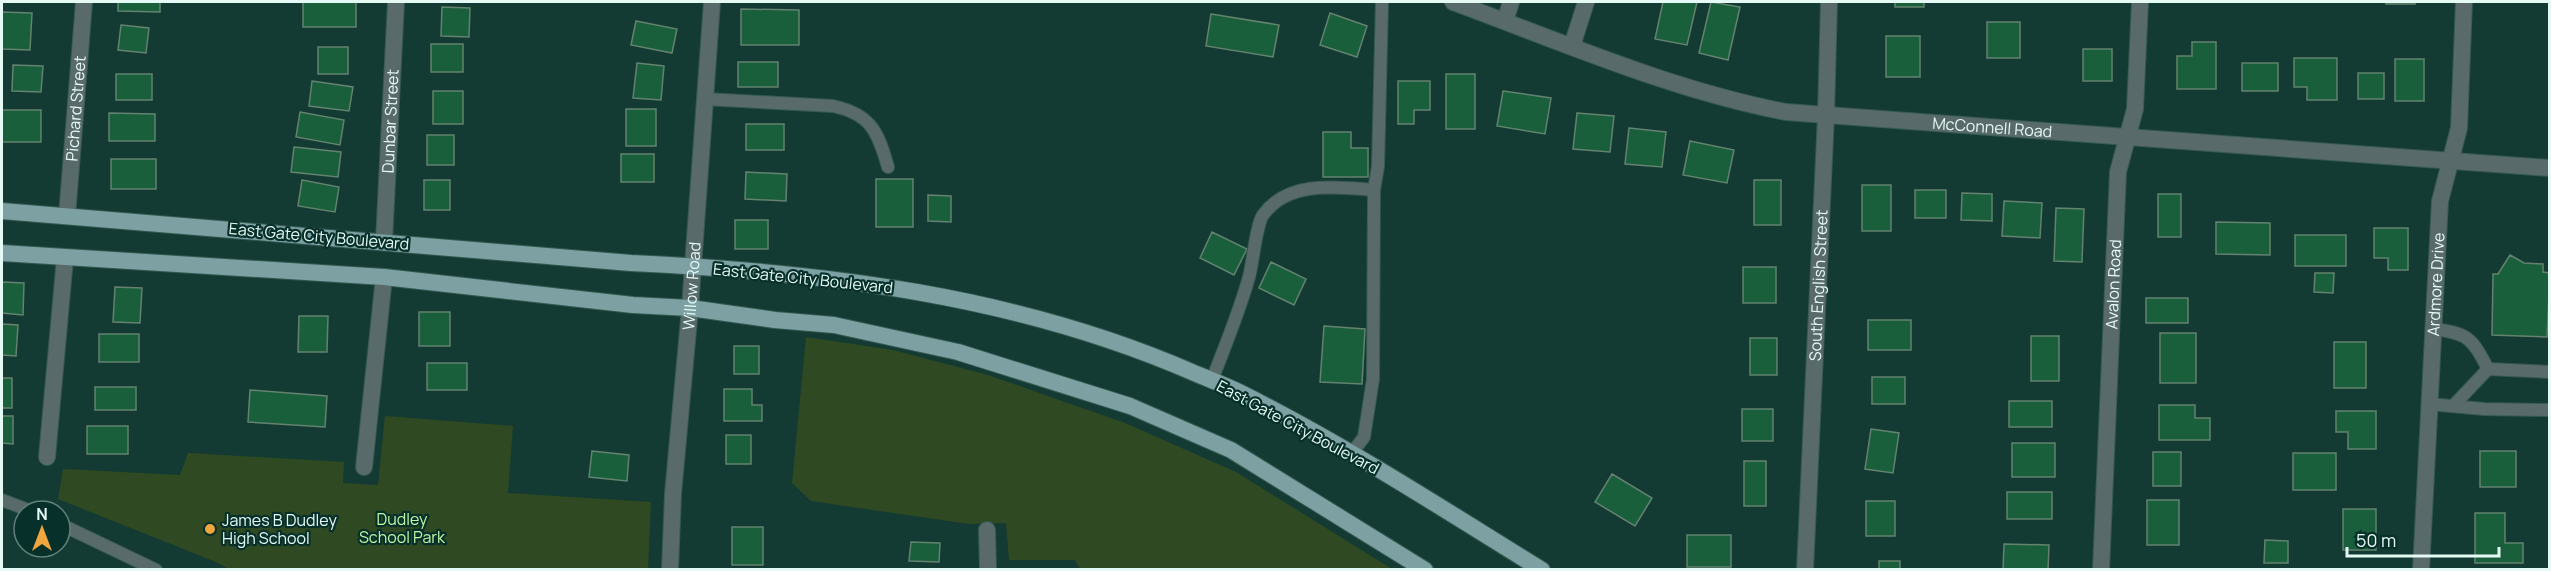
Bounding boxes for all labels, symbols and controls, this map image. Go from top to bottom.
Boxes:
street label: Pichard Street [60,55,91,162]
street label: Dunbar Street [376,69,404,174]
street label: McConnell Road [1932,112,2053,142]
street label: South English Street [1804,209,1833,362]
street label: East Gate City Boulevard [228,217,410,255]
street label: Ardmore Drive [2422,232,2449,337]
street label: Avalon Road [2100,239,2126,330]
street label: Willow Road [677,241,706,331]
street label: East Gate City Boulevard [712,258,894,298]
street label: East Gate City Boulevard [1213,375,1383,479]
north arrow [12,499,72,559]
text: N [36,503,48,525]
park label: Dudley School Park [359,508,446,548]
place label: James B Dudley High School [222,509,337,549]
scale bar [2347,520,2498,558]
marker: James B Dudley High School [203,522,217,536]
text: 50 m [2356,528,2396,552]

